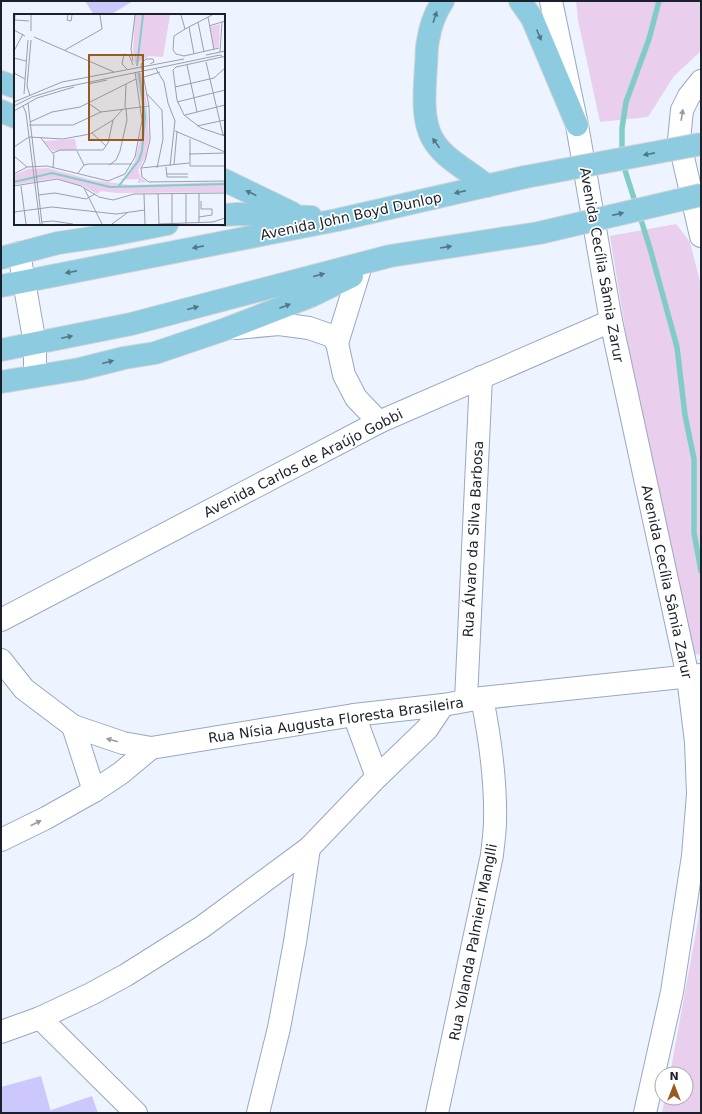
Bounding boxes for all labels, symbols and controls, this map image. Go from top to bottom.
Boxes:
one-way arrow [432,10,438,22]
inset map [14,14,225,225]
one-way arrow [537,29,543,41]
one-way arrow [679,109,685,122]
one-way arrow [432,138,441,149]
one-way arrow [643,151,655,157]
street label: Avenida Cecília Sâmia Zarur [577,166,627,364]
street label: Avenida John Boyd Dunlop [259,189,443,243]
one-way arrow [245,190,256,196]
one-way arrow [454,190,466,196]
one-way arrow [612,211,624,217]
one-way arrow [192,244,204,250]
one-way arrow [440,244,452,250]
one-way arrow [65,269,77,275]
one-way arrow [313,271,325,277]
one-way arrow [279,303,291,309]
one-way arrow [187,304,199,310]
one-way arrow [61,334,73,340]
one-way arrow [102,359,114,365]
street label: Avenida Carlos de Araújo Gobbi [201,406,405,520]
street label: Rua Álvaro da Silva Barbosa [460,440,486,638]
street label: Avenida Cecília Sâmia Zarur [639,484,695,681]
street label: Rua Nísia Augusta Floresta Brasileira [207,694,465,746]
one-way arrow [106,737,118,743]
one-way arrow [30,820,42,826]
street label: Rua Yolanda Palmieri Manglli [446,842,500,1042]
north arrow [654,1066,694,1106]
text: N [669,1070,679,1083]

